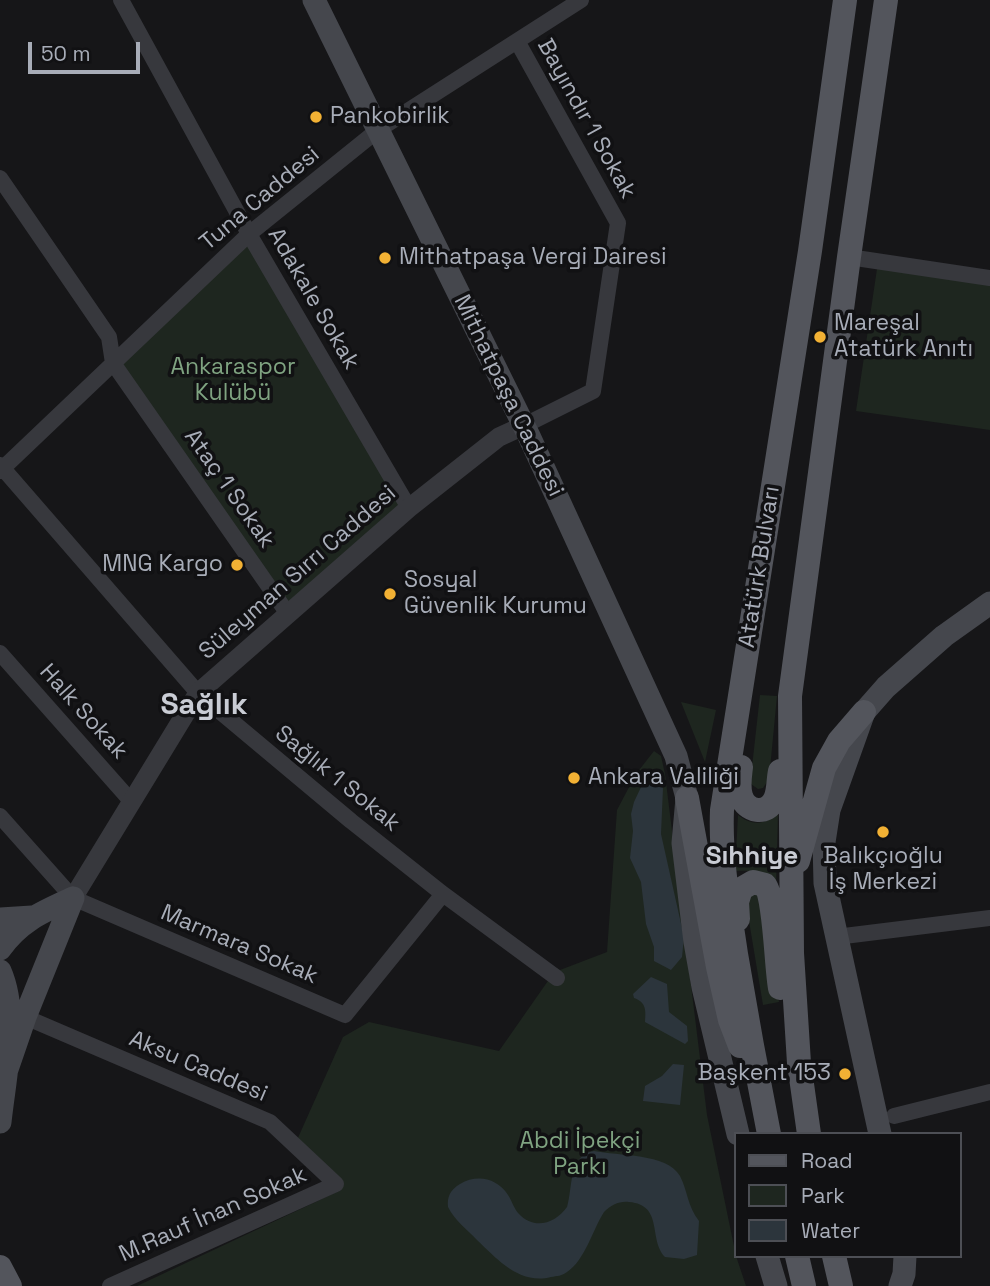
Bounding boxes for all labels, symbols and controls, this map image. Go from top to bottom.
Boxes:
scale bar [32,28,144,72]
street label: Bayındır 1 Sokak [531,34,641,204]
text: 50 m [41,40,91,67]
place label: Pankobirlik [330,103,450,131]
marker: Pankobirlik [308,109,324,125]
street label: Tuna Caddesi [195,141,325,257]
street label: Adakale Sokak [261,223,365,375]
place label: Mithatpaşa Vergi Dairesi [399,244,667,272]
marker: Mithatpaşa Vergi Dairesi [377,250,393,266]
street label: Mithatpaşa Caddesi [447,291,569,501]
place label: Mareşal Atatürk Anıtı [834,310,973,364]
marker: Mareşal Atatürk Anıtı [812,329,828,345]
park label: Ankaraspor Kulübü [170,354,296,408]
street label: Ataç 1 Sokak [178,424,280,554]
street label: Süleyman Sırrı Caddesi [194,480,402,666]
street label: Atatürk Bulvarı [734,484,786,650]
place label: MNG Kargo [102,551,223,579]
marker: MNG Kargo [229,557,245,573]
place label: Sosyal Güvenlik Kurumu [404,567,587,621]
marker: Sosyal Güvenlik Kurumu [382,586,398,602]
street label: Halk Sokak [33,659,133,765]
district label: Sağlık [160,688,248,724]
street label: Sağlık 1 Sokak [269,720,405,838]
place label: Ankara Valiliği [588,764,739,792]
marker: Ankara Valiliği [566,770,582,786]
marker: Balıkçıoğlu İş Merkezi [875,824,891,840]
district label: Sıhhiye [706,841,798,873]
place label: Balıkçıoğlu İş Merkezi [823,843,943,897]
street label: Marmara Sokak [156,899,322,991]
street label: Aksu Caddesi [125,1026,271,1108]
place label: Başkent 153 [698,1060,831,1088]
marker: Başkent 153 [837,1066,853,1082]
park label: Abdi İpekçi Parkı [520,1128,640,1182]
legend [734,1132,962,1258]
text: Road [801,1147,853,1174]
street label: M.Rauf İnan Sokak [115,1161,311,1269]
text: Park [801,1182,845,1209]
text: Water [801,1217,860,1244]

